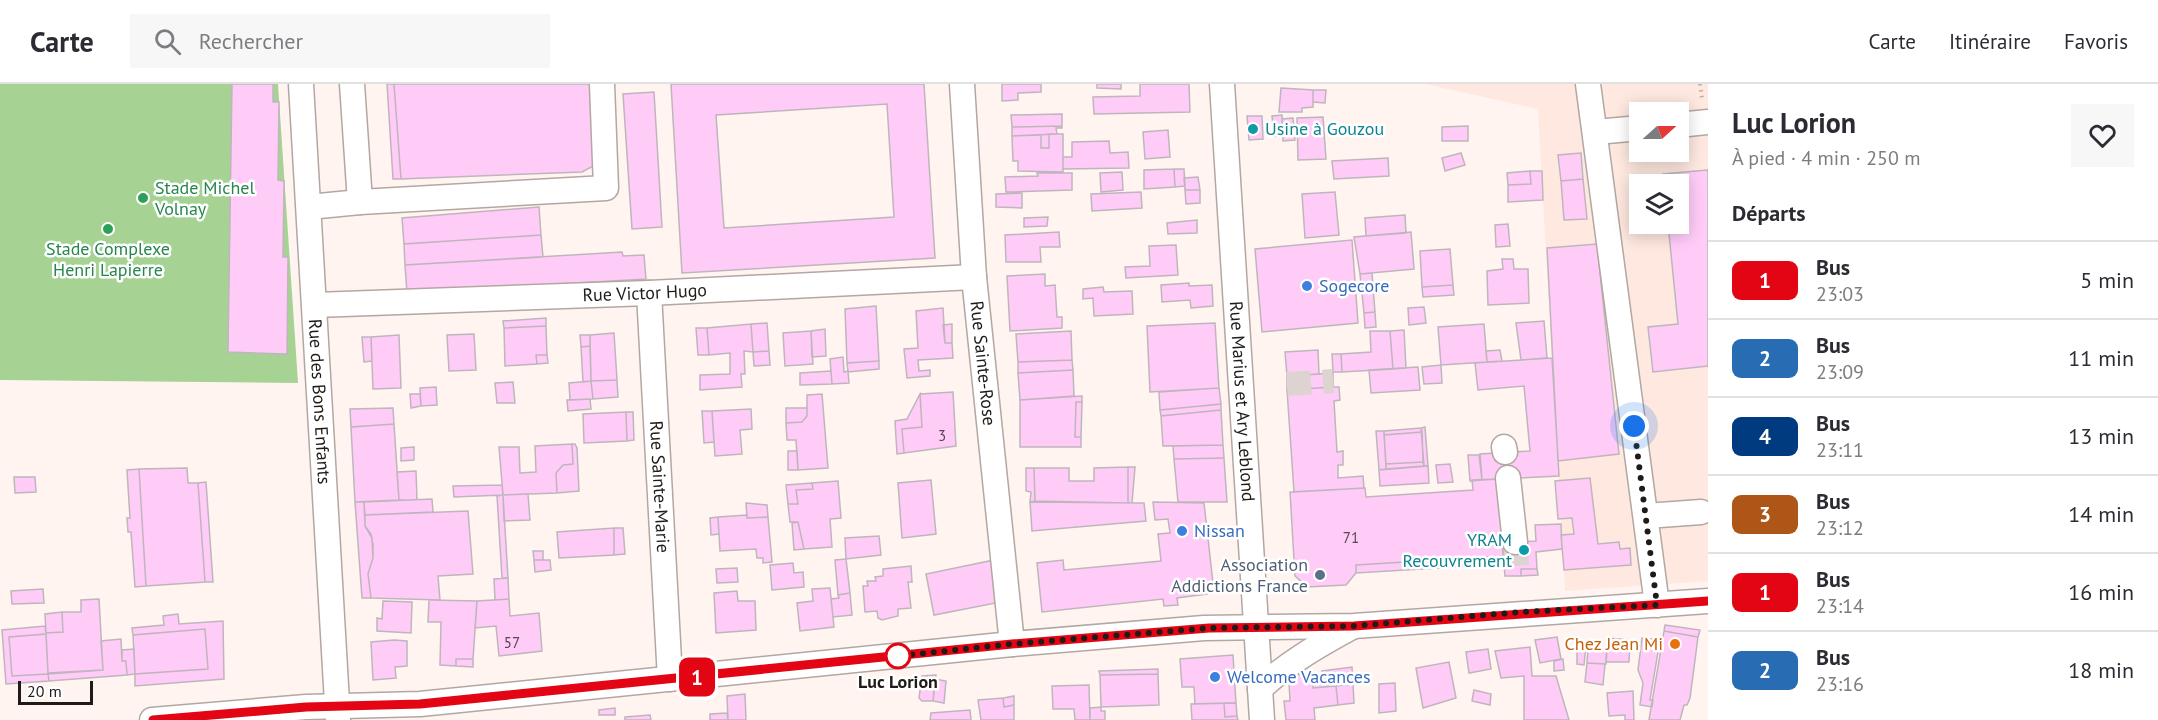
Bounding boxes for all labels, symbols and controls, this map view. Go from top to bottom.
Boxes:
search box [130,14,550,68]
text: Carte [30,23,94,60]
icon: search [151,25,184,58]
text: Rechercher [199,27,303,55]
text: Carte [1869,28,1916,55]
text: Itinéraire [1949,28,2031,55]
text: Favoris [2064,28,2128,55]
north arrow [1629,102,1689,162]
map controls [1629,102,1689,234]
text: Luc Lorion [1732,104,1856,141]
button: heart [2071,104,2134,167]
place label: Usine à Gouzou [1265,117,1384,140]
marker: Usine à Gouzou [1246,122,1260,136]
text: À pied · 4 min · 250 m [1732,145,1920,171]
button: layers [1629,174,1689,234]
place label: Stade Michel Volnay [154,176,255,220]
marker: Stade Michel Volnay [136,191,150,205]
text: Départs [1732,199,1806,227]
marker: Stade Complexe Henri Lapierre [101,222,115,236]
place label: Stade Complexe Henri Lapierre [46,237,170,281]
text: Bus [1816,253,1850,281]
text: 5 min [2080,266,2134,294]
text: 1 [1759,267,1771,294]
place label: Sogecore [1319,274,1389,297]
street label: Rue Victor Hugo [582,278,708,306]
marker: Sogecore [1300,279,1314,293]
text: 23:03 [1816,281,1864,307]
street label: Rue Sainte-Rose [966,300,1001,427]
street label: Rue Marius et Ary Leblond [1225,300,1260,502]
street label: Rue des Bons Enfants [304,318,336,485]
text: Bus [1816,331,1850,359]
text: 11 min [2068,344,2134,372]
text: 2 [1759,345,1771,372]
text: 23:09 [1816,359,1864,385]
text: Bus [1816,409,1850,437]
your location [1619,411,1649,441]
street label: Rue Sainte-Marie [645,420,675,553]
text: 13 min [2068,422,2134,450]
text: 4 [1759,423,1771,450]
house number: 3 [938,426,946,445]
text: 23:11 [1816,437,1864,463]
text: Bus [1816,487,1850,515]
text: 14 min [2068,500,2134,528]
text: 3 [1759,501,1771,528]
text: 23:12 [1816,515,1864,541]
place label: Nissan [1194,519,1245,542]
marker: Nissan [1175,524,1189,538]
house number: 71 [1343,528,1359,547]
place label: YRAM Recouvrement [1403,528,1512,572]
marker: YRAM Recouvrement [1517,543,1531,557]
place label: Association Addictions France [1171,553,1308,597]
text: Bus [1816,565,1850,593]
marker: Association Addictions France [1313,568,1327,582]
text: 16 min [2068,578,2134,606]
text: 1 [1759,579,1771,606]
text: 23:14 [1816,593,1864,619]
place label: Chez Jean Mi [1565,632,1663,655]
house number: 57 [504,633,520,652]
marker: Chez Jean Mi [1668,637,1682,651]
marker: Luc Lorion [885,643,911,669]
text: Bus [1816,643,1850,671]
text: 18 min [2068,656,2134,684]
text: 2 [1759,657,1771,684]
line badge: 1 [678,658,716,696]
text: 1 [691,664,703,691]
place label: Welcome Vacances [1227,665,1371,688]
place label: Luc Lorion [858,670,938,693]
marker: Welcome Vacances [1208,670,1222,684]
text: 23:16 [1816,671,1864,697]
scale bar [18,678,93,706]
text: 20 m [27,681,62,701]

